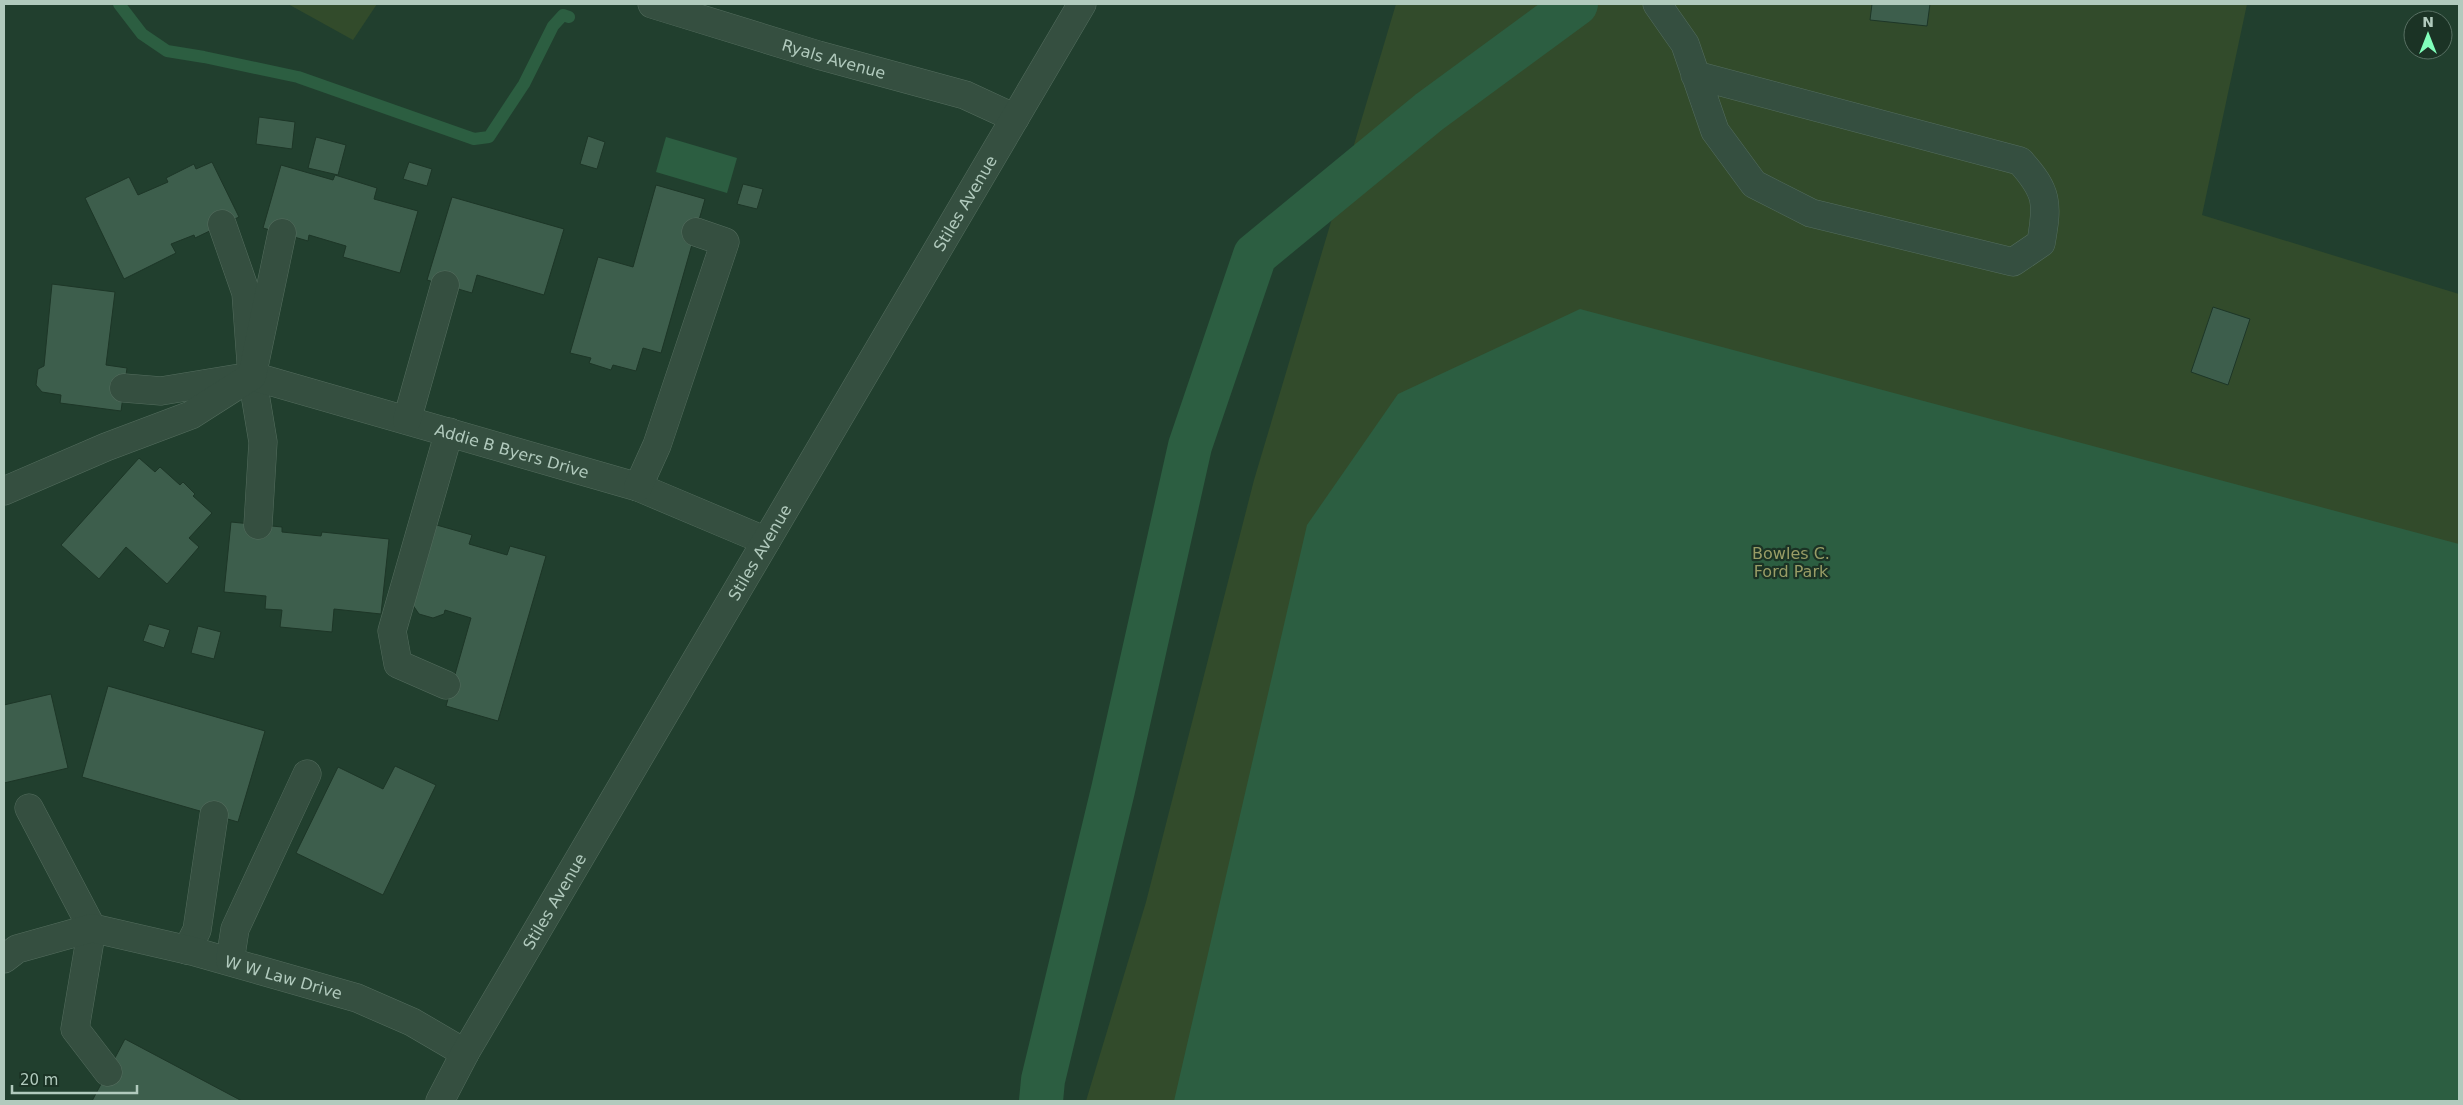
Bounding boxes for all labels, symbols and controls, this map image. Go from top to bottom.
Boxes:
north arrow [2403,10,2453,60]
text: N [2422,14,2434,30]
street label: Ryals Avenue [780,36,888,83]
street label: Stiles Avenue [930,152,1001,255]
street label: Addie B Byers Drive [433,420,591,482]
street label: Stiles Avenue [724,501,796,604]
park label: Bowles C. Ford Park [1752,544,1830,581]
street label: Stiles Avenue [519,850,590,953]
street label: W W Law Drive [222,952,344,1003]
scale bar [12,1062,138,1094]
text: 20 m [20,1071,58,1089]

